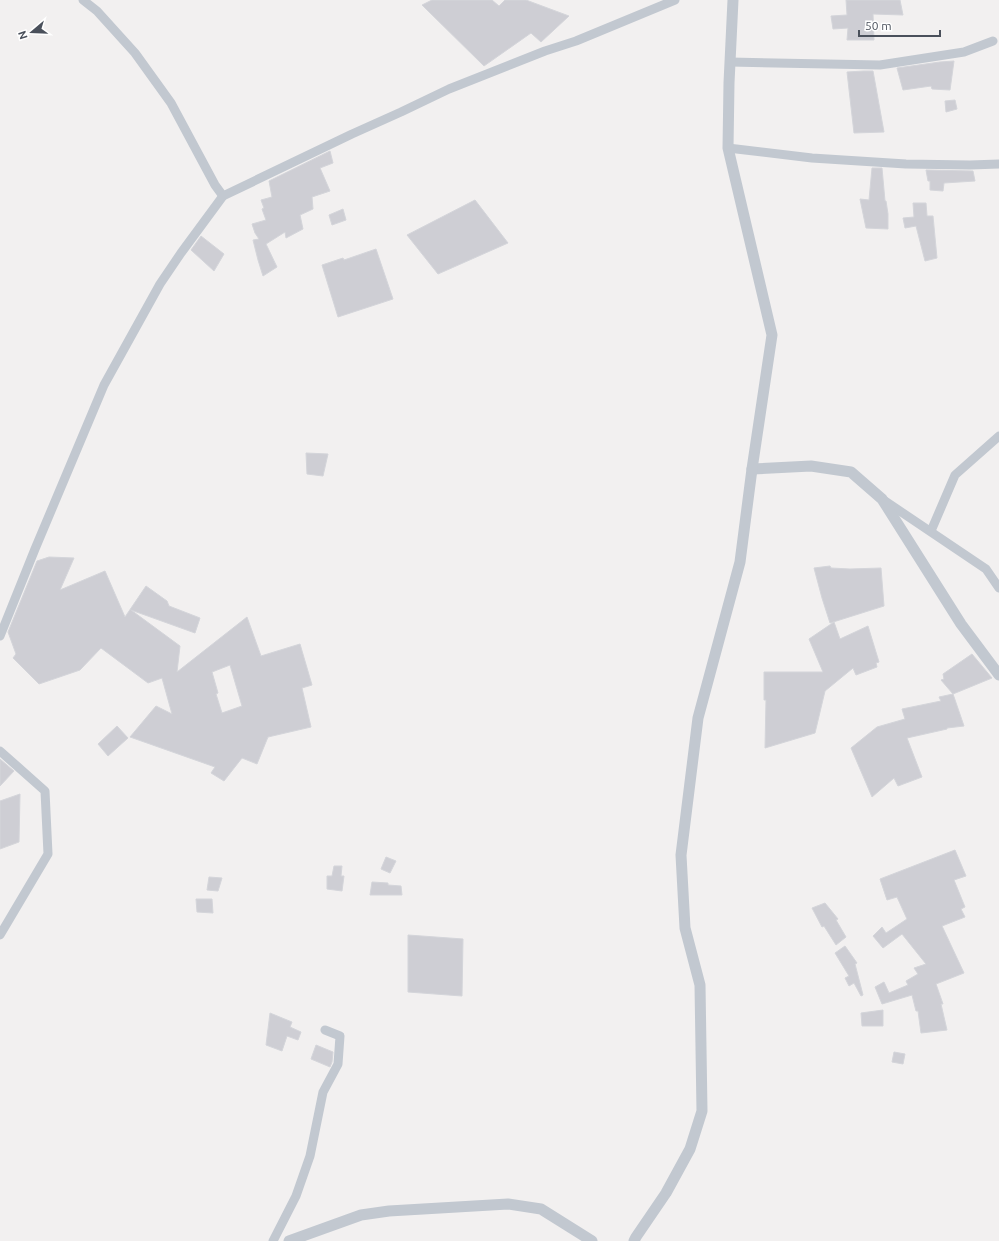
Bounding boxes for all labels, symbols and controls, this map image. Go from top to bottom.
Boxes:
north arrow [12,12,52,52]
scale bar [859,12,940,38]
text: 50 m [865,19,892,32]
text: N [16,29,30,41]

